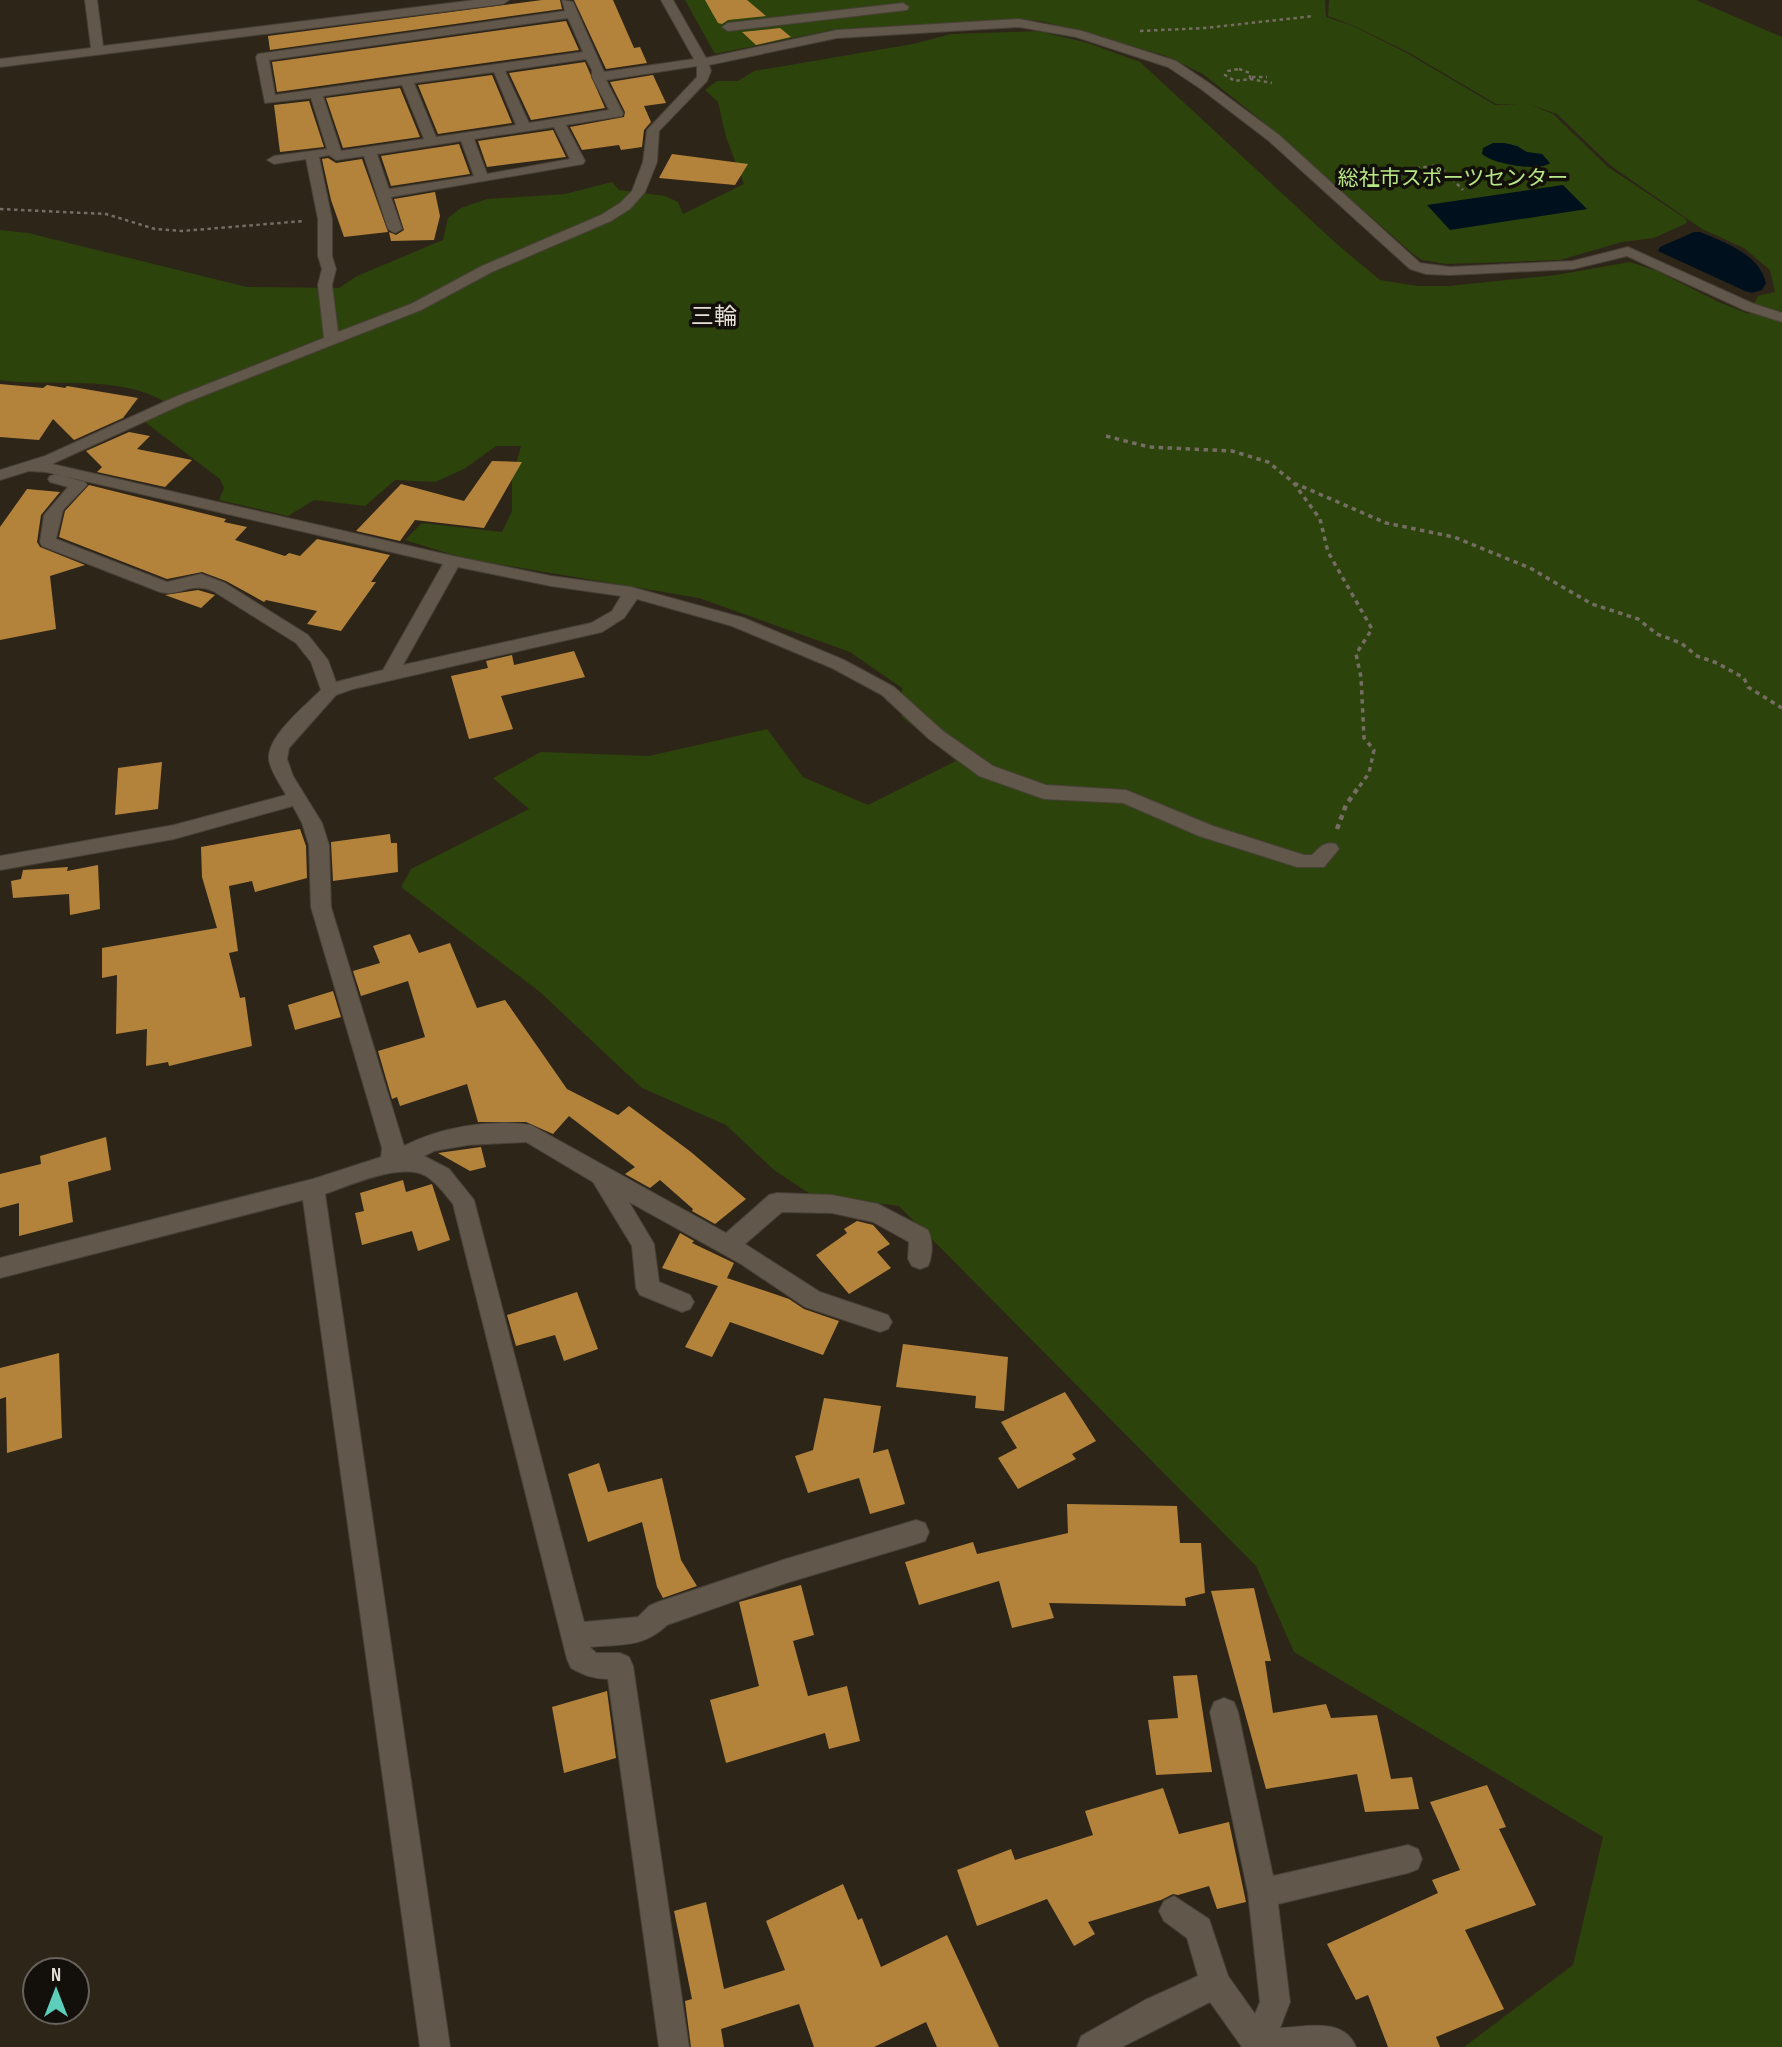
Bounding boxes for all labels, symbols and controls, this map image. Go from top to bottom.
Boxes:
park label: 総社市スポーツセンター [1338,166,1568,191]
district label: 三輪 [691,303,737,331]
north arrow [21,1956,91,2026]
text: N [51,1964,61,1987]

